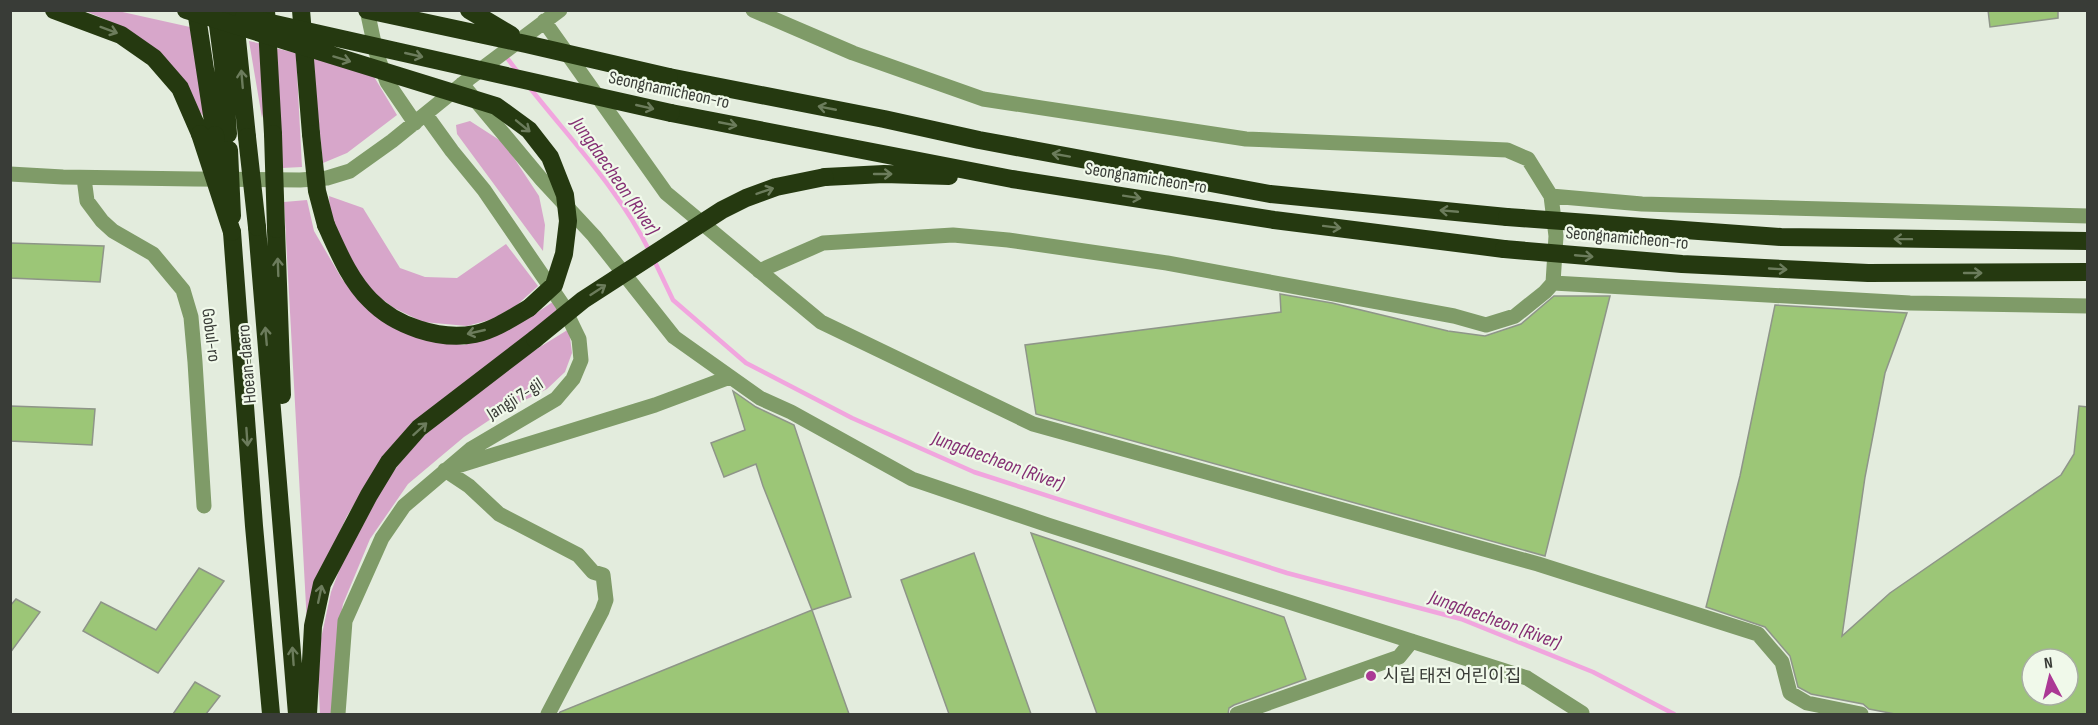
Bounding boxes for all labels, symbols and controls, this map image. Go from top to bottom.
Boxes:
one-way arrow [99,26,118,37]
one-way arrow [404,50,423,62]
one-way arrow [332,54,351,65]
street label: Seongnamicheon-ro [607,67,731,113]
one-way arrow [236,69,247,89]
one-way arrow [635,102,654,114]
one-way arrow [817,102,837,113]
water label: Jungdaecheon (River) [565,112,665,240]
one-way arrow [718,119,737,130]
one-way arrow [515,120,531,133]
one-way arrow [1052,149,1071,160]
street label: Seongnamicheon-ro [1084,158,1208,198]
one-way arrow [872,168,892,180]
one-way arrow [755,185,774,196]
one-way arrow [1121,192,1141,203]
one-way arrow [1439,205,1459,216]
one-way arrow [1322,222,1342,233]
street label: Seongnamicheon-ro [1565,222,1689,254]
one-way arrow [1894,233,1914,245]
one-way arrow [1573,250,1593,261]
one-way arrow [272,257,283,277]
one-way arrow [1768,263,1788,274]
one-way arrow [1962,267,1982,279]
one-way arrow [590,284,607,297]
street label: Gobul-ro [197,307,225,363]
street label: Hoean-daero [233,324,261,404]
one-way arrow [260,327,271,347]
one-way arrow [467,327,486,338]
street label: Jangji 7-gil [482,374,547,425]
one-way arrow [412,422,428,435]
water label: Jungdaecheon (River) [928,426,1068,496]
one-way arrow [242,427,253,447]
one-way arrow [315,585,326,604]
water label: Jungdaecheon (River) [1425,585,1565,655]
one-way arrow [288,647,299,667]
north arrow [2020,647,2080,707]
text: N [2043,654,2054,674]
place label: 시립 태전 어린이집 [1383,666,1521,687]
marker: 시립 태전 어린이집 [1364,669,1378,683]

